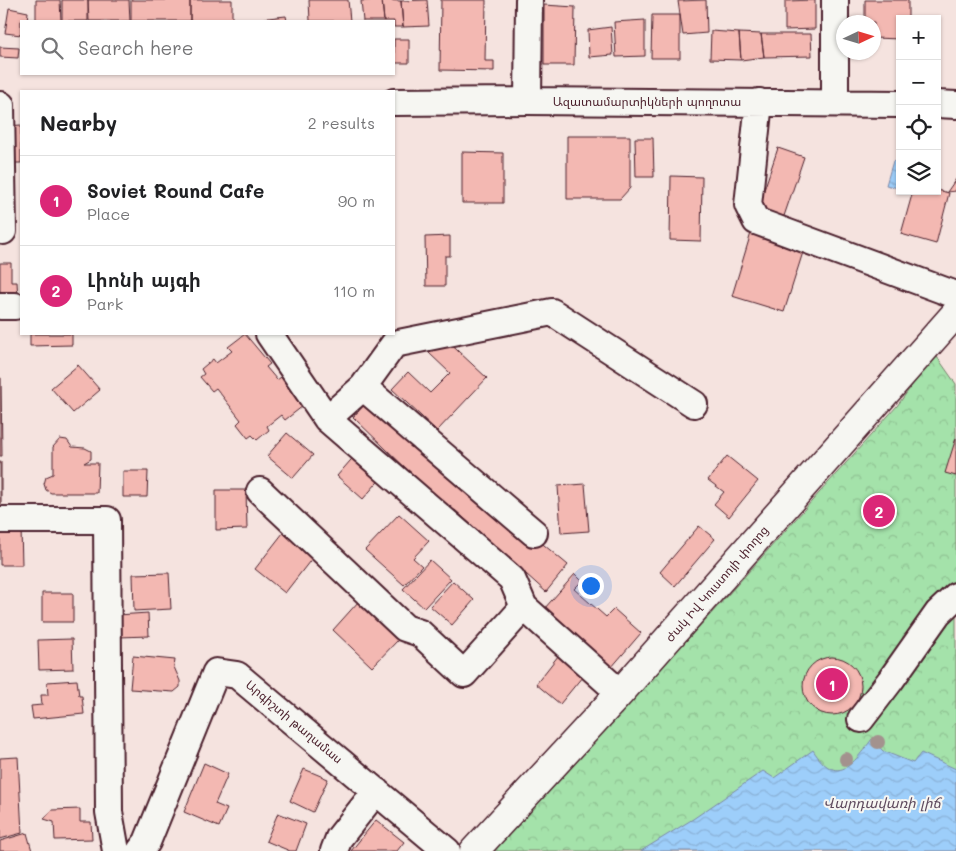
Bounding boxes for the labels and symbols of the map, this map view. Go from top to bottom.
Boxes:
north arrow [836,15,881,60]
street label: Ազատամարտիկների պողոտա [553,93,741,109]
pin: 2 [863,492,895,530]
street label: Ժակ Իվ Կուստոյի փողոց [661,522,771,645]
your location [578,573,604,599]
pin: 1 [816,665,848,703]
street label: Արգիշտի թաղամաս [243,676,346,767]
water label: Վարդավառի լիճ [823,793,943,812]

